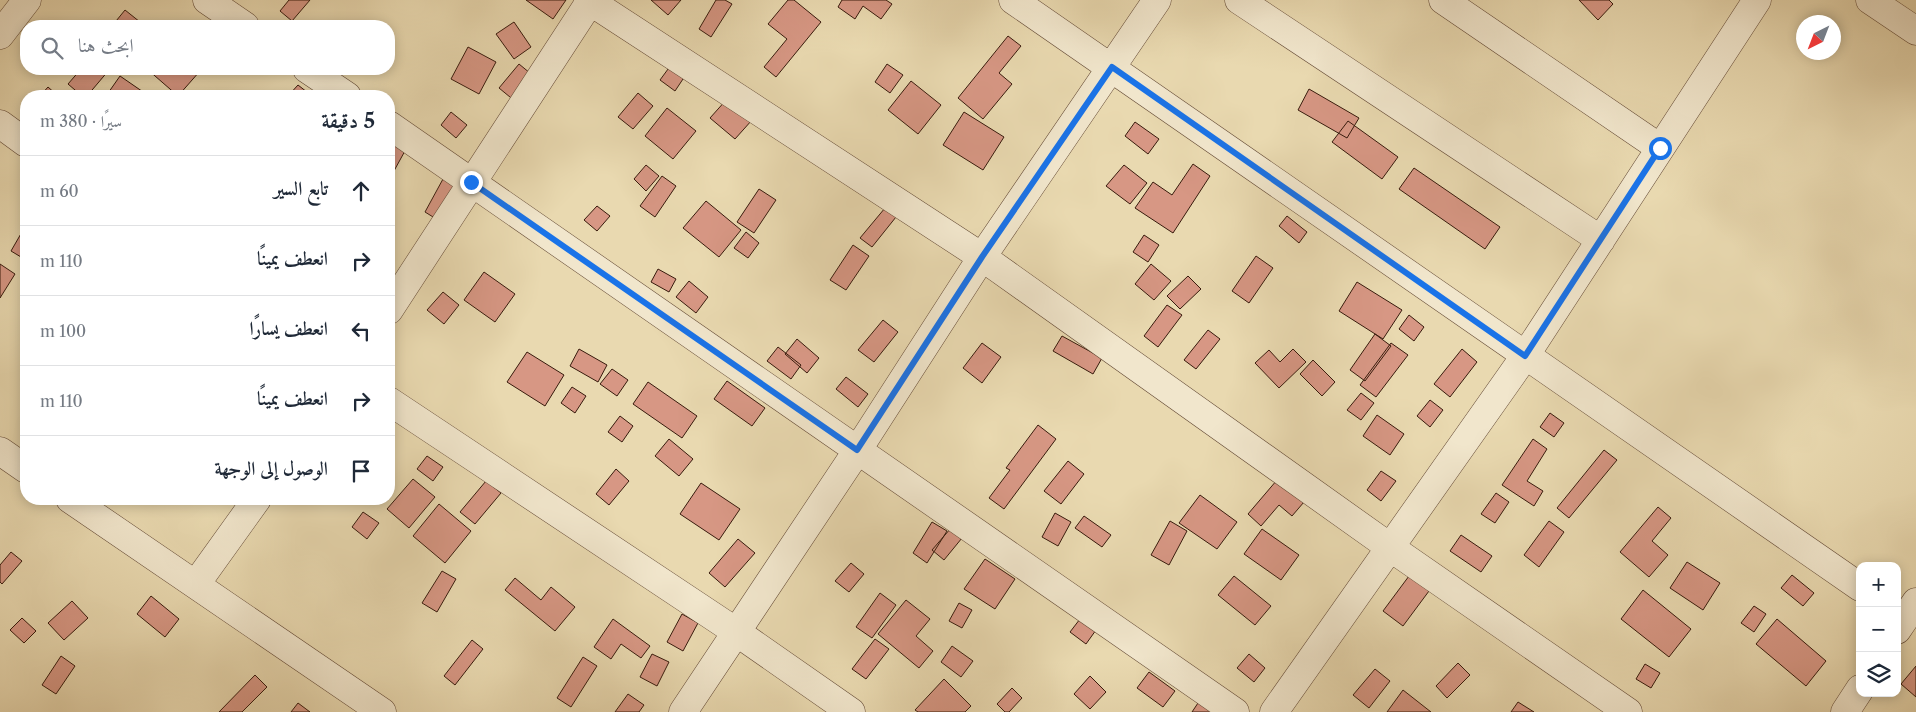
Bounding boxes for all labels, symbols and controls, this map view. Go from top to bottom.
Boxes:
north arrow [1796,15,1841,60]
search box [20,20,395,75]
icon: search [38,34,66,62]
text: ابحث هنا [78,34,134,57]
text: 5 دقيقة [321,108,375,133]
text: سيرًا · 380 m [40,111,122,131]
route start [1649,137,1672,160]
route end [460,171,483,194]
text: تابع السير [274,177,328,200]
icon: ahead [347,177,375,205]
text: 60 m [40,181,79,201]
text: انعطف يمينًا [257,247,328,270]
icon: right [347,247,375,275]
text: 110 m [40,251,83,271]
text: انعطف يسارًا [249,317,328,340]
icon: left [347,317,375,345]
text: 100 m [40,321,86,341]
text: انعطف يمينًا [257,387,328,410]
icon: right [347,387,375,415]
text: 110 m [40,391,83,411]
text: الوصول إلى الوجهة [214,457,328,480]
icon: arrive [347,457,375,485]
map controls [1856,562,1901,697]
button: + [1856,562,1901,607]
button: − [1856,607,1901,652]
button: layers [1856,652,1901,697]

